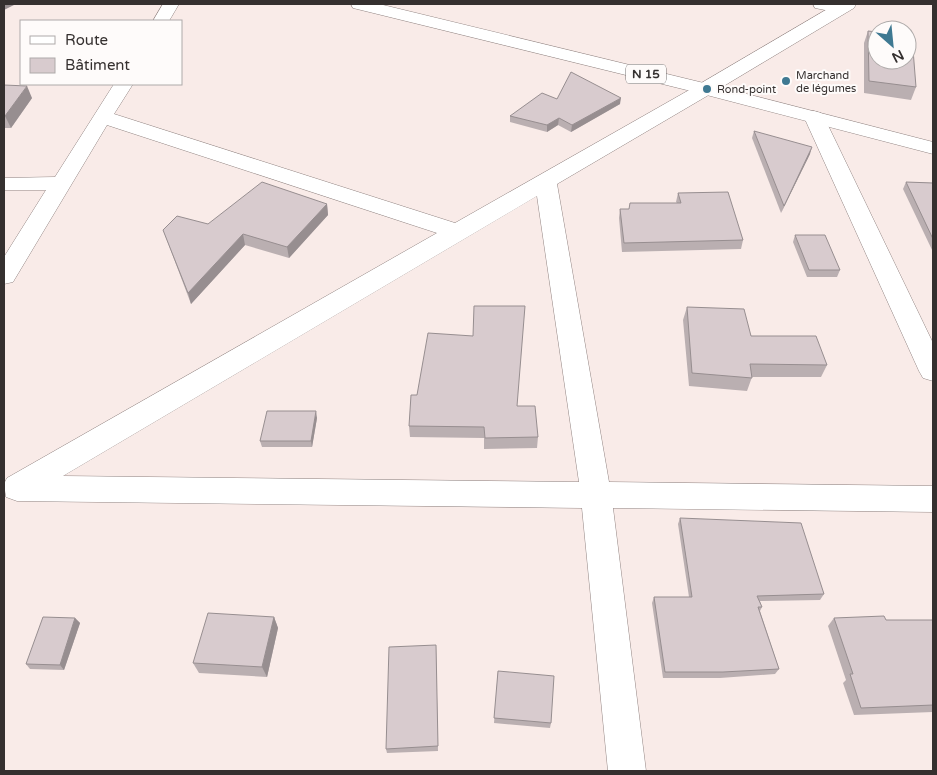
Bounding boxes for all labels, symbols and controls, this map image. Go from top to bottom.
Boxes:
legend [20,20,182,85]
north arrow [867,20,917,70]
text: Route [65,31,108,49]
text: N [889,46,907,66]
text: Bâtiment [65,56,130,74]
road number: N 15 [626,64,666,84]
place label: Marchand de légumes [796,69,856,95]
marker: Marchand de légumes [780,75,792,87]
marker: Rond-point [701,83,713,95]
place label: Rond-point [717,83,776,96]

